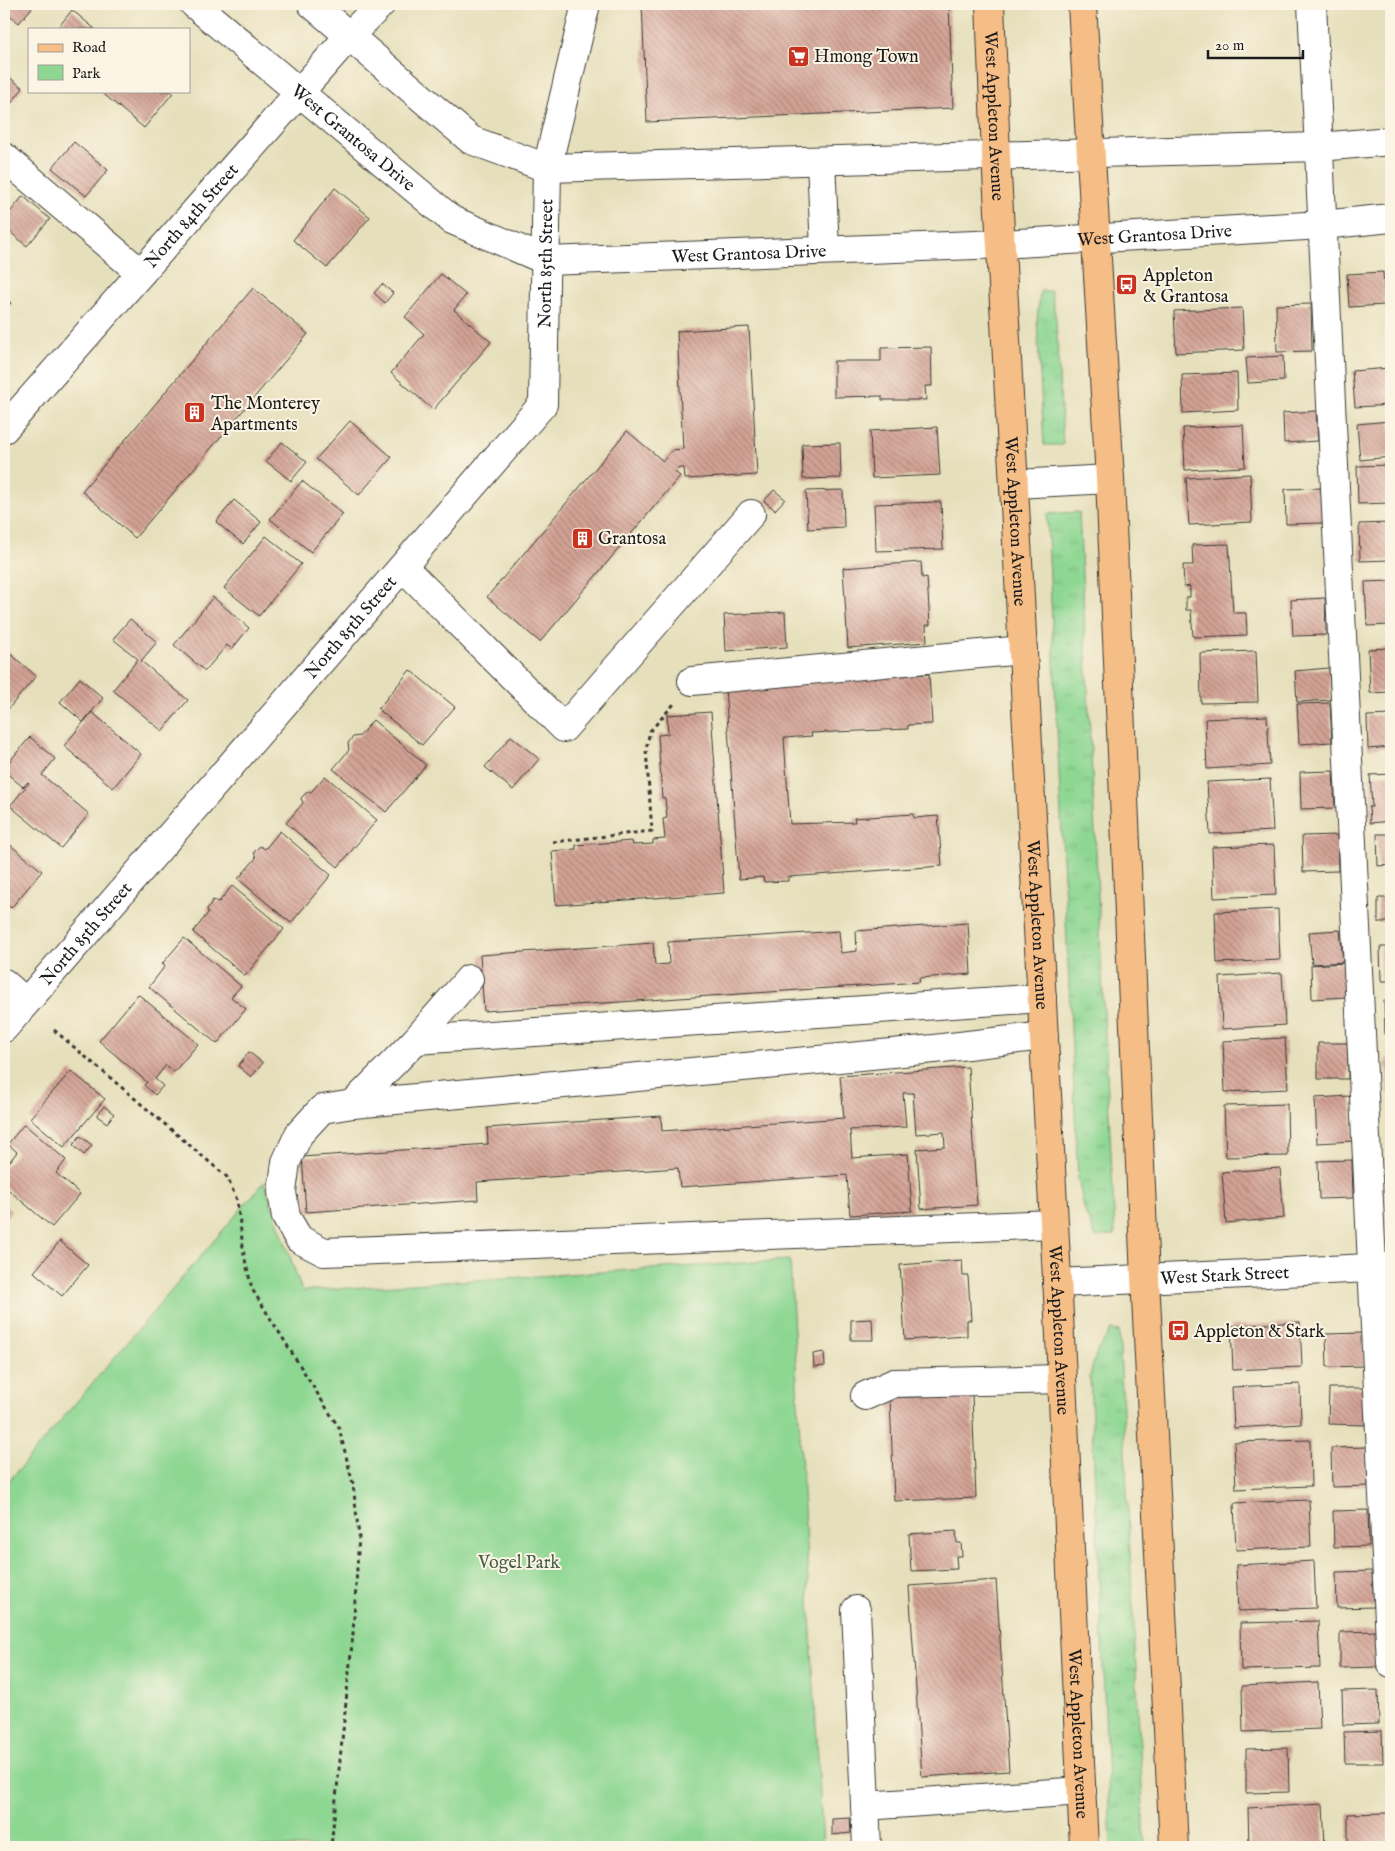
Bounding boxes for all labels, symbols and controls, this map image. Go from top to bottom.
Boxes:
legend [28,28,190,92]
scale bar [1208,28,1302,60]
street label: West Appleton Avenue [978,31,1008,202]
text: 20 m [1215,36,1245,55]
text: Road [72,38,107,57]
supermarket icon: Hmong Town [786,44,810,68]
place label: Hmong Town [814,46,919,69]
text: Park [72,64,102,83]
street label: West Grantosa Drive [286,80,419,197]
street label: North 84th Street [140,160,244,274]
street label: North 85th Street [534,199,559,328]
street label: West Grantosa Drive [1076,220,1233,253]
street label: West Grantosa Drive [671,241,827,269]
place label: Appleton & Grantosa [1142,265,1229,309]
bus stop icon: Appleton & Grantosa [1115,273,1139,297]
place label: The Monterey Apartments [210,393,320,437]
building icon: The Monterey Apartments [183,401,207,425]
street label: West Appleton Avenue [998,436,1030,607]
building icon: Grantosa [570,526,594,550]
place label: Grantosa [598,528,666,551]
street label: North 85th Street [301,572,402,684]
street label: West Appleton Avenue [1020,839,1052,1010]
street label: North 85th Street [36,878,138,991]
street label: West Appleton Avenue [1042,1245,1074,1416]
street label: West Stark Street [1160,1262,1290,1291]
bus stop icon: Appleton & Stark [1166,1319,1190,1343]
place label: Appleton & Stark [1193,1321,1325,1344]
park label: Vogel Park [477,1552,560,1575]
street label: West Appleton Avenue [1062,1648,1093,1819]

